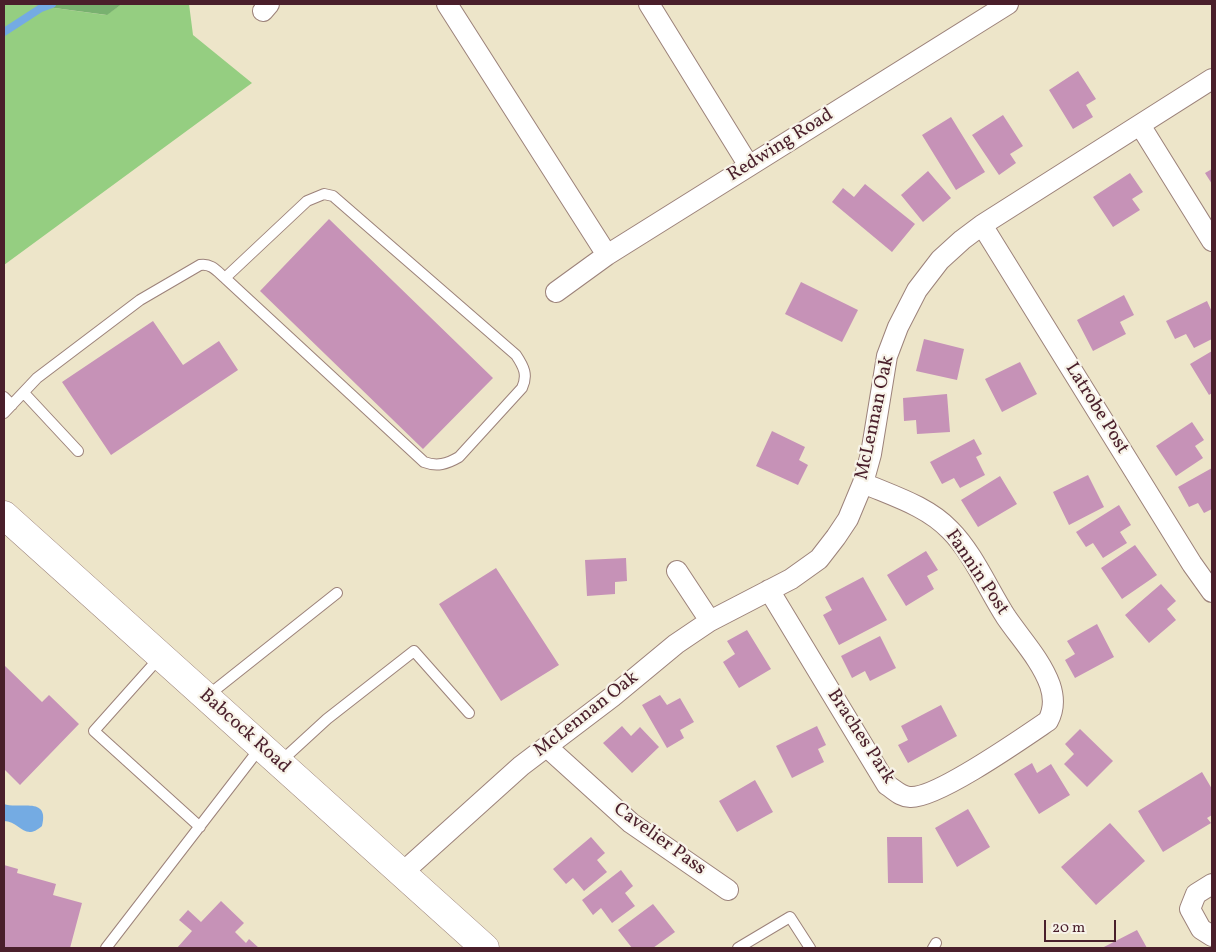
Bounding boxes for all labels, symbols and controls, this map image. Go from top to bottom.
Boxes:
street label: Redwing Road [724,104,838,188]
street label: McLennan Oak [852,354,900,482]
street label: Latrobe Post [1059,359,1133,459]
street label: Fannin Post [939,526,1013,620]
street label: McLennan Oak [530,667,644,763]
street label: Babcock Road [194,685,294,779]
street label: Braches Park [821,685,899,789]
street label: Cavelier Pass [608,799,710,881]
scale bar [1046,910,1118,942]
text: 20 m [1052,918,1085,939]

